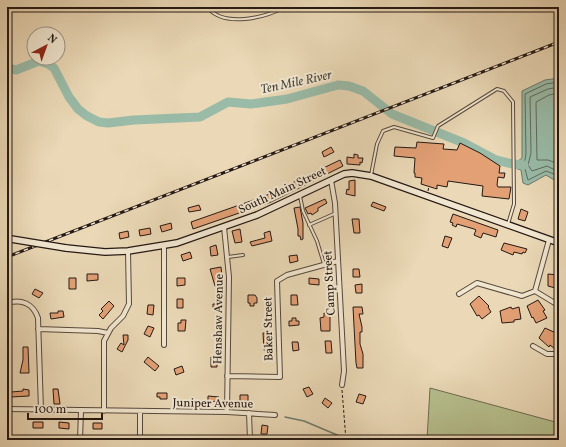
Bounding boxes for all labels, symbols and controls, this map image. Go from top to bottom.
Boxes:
north arrow [26,26,66,66]
text: N [44,31,60,48]
water label: Ten Mile River [259,67,334,99]
street label: South Main Street [236,164,329,218]
street label: Camp Street [320,250,340,316]
street label: Henshaw Avenue [210,273,228,364]
street label: Baker Street [260,297,278,361]
scale bar [28,395,102,421]
street label: Juniper Avenue [172,395,254,413]
text: 100 m [34,402,67,418]

